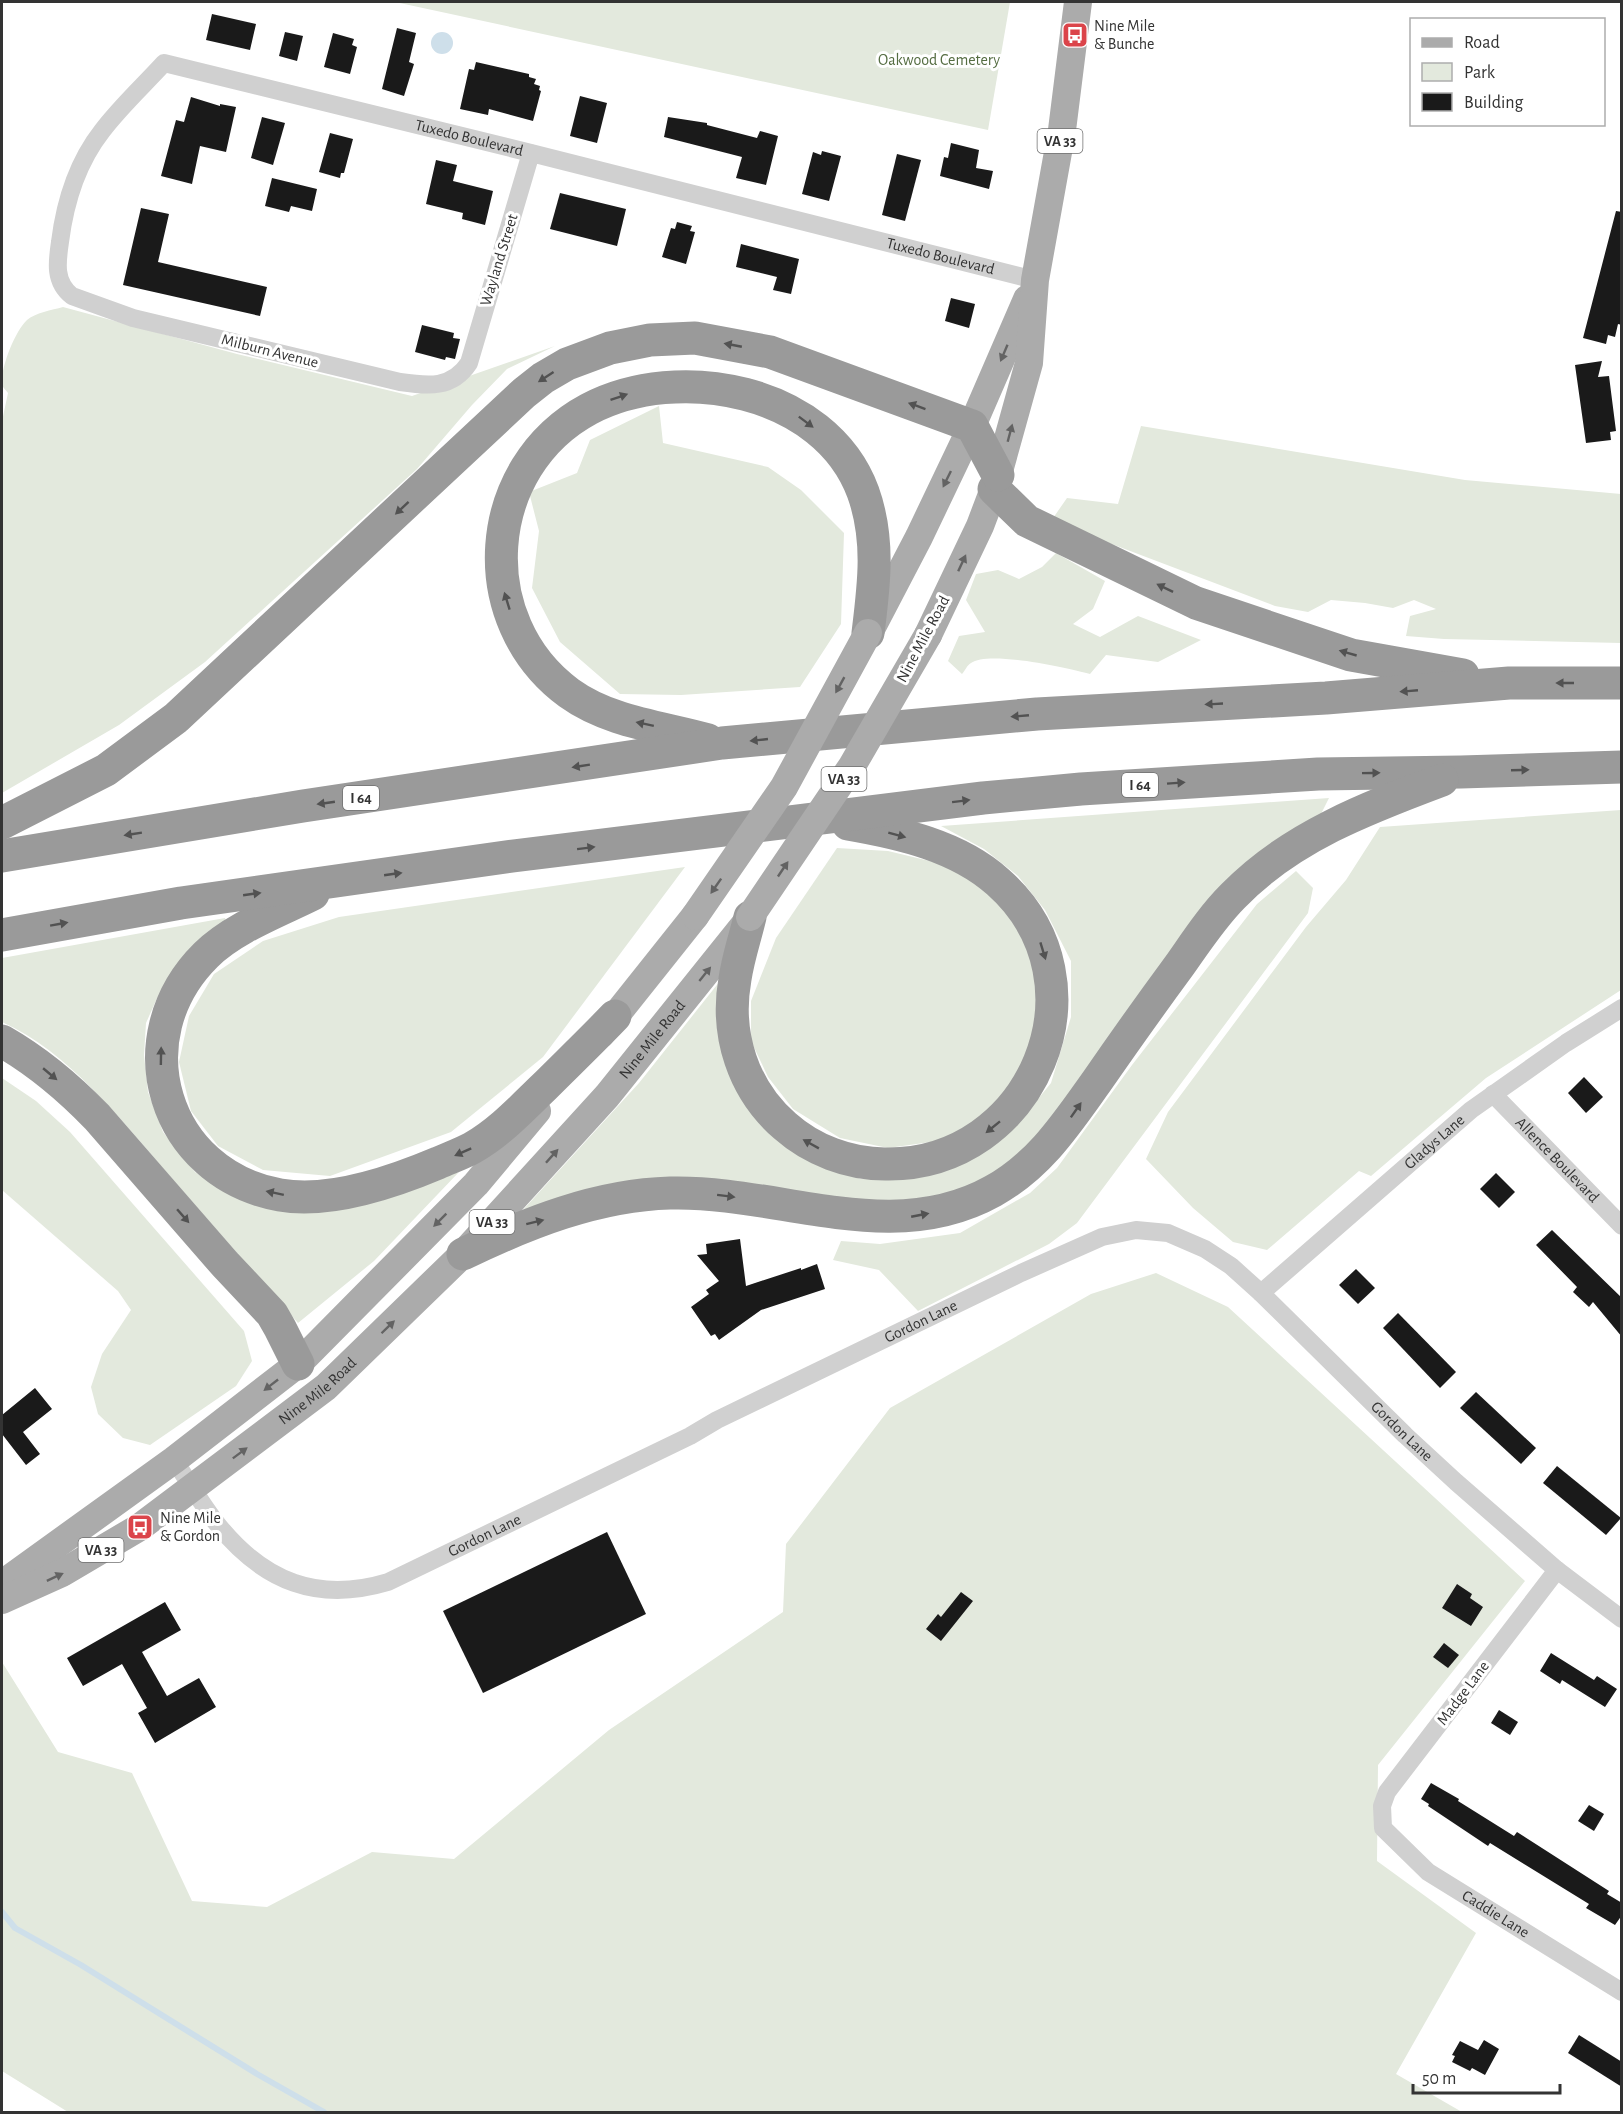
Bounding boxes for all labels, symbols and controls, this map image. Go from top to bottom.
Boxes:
place label: Nine Mile & Bunche [1094,18,1155,52]
legend [1410,18,1605,126]
bus stop icon: Nine Mile & Bunche [1060,20,1090,50]
text: Road [1464,34,1500,52]
park label: Oakwood Cemetery [878,52,1000,69]
text: Park [1464,64,1496,82]
text: Building [1464,94,1524,112]
street label: Tuxedo Boulevard [413,117,525,159]
road number: VA 33 [1038,129,1082,153]
street label: Wayland Street [477,212,522,308]
street label: Tuxedo Boulevard [885,235,996,277]
street label: Milburn Avenue [220,331,320,371]
one-way arrow [723,340,742,349]
one-way arrow [998,344,1008,362]
one-way arrow [538,371,554,382]
one-way arrow [610,392,628,401]
one-way arrow [908,401,926,410]
one-way arrow [799,415,814,427]
one-way arrow [1006,424,1015,442]
one-way arrow [942,471,951,488]
one-way arrow [394,501,409,515]
one-way arrow [957,555,966,572]
one-way arrow [1156,583,1173,593]
one-way arrow [502,592,511,610]
street label: Nine Mile Road [894,593,952,685]
one-way arrow [1339,648,1357,658]
one-way arrow [835,676,845,693]
one-way arrow [1556,678,1575,688]
one-way arrow [1399,686,1418,696]
one-way arrow [1205,700,1224,709]
one-way arrow [1010,711,1029,721]
one-way arrow [635,719,654,728]
one-way arrow [749,735,768,745]
one-way arrow [571,761,590,770]
one-way arrow [1510,766,1529,775]
road number: VA 33 [822,767,866,791]
one-way arrow [1361,768,1380,778]
road number: I 64 [1122,773,1158,797]
one-way arrow [1167,778,1186,788]
road number: I 64 [343,786,379,810]
one-way arrow [952,797,971,806]
one-way arrow [316,798,335,807]
one-way arrow [124,830,143,839]
one-way arrow [889,831,907,840]
one-way arrow [576,843,595,852]
one-way arrow [777,861,789,877]
one-way arrow [383,870,402,879]
one-way arrow [711,878,722,894]
one-way arrow [242,889,261,898]
one-way arrow [50,919,69,928]
one-way arrow [1038,942,1048,960]
one-way arrow [698,966,711,982]
street label: Nine Mile Road [616,998,688,1082]
one-way arrow [157,1046,166,1065]
one-way arrow [42,1067,57,1080]
one-way arrow [1070,1102,1082,1118]
street label: Gladys Lane [1401,1112,1468,1172]
street label: Allence Boulevard [1512,1114,1602,1205]
one-way arrow [985,1120,1001,1133]
one-way arrow [803,1138,819,1149]
one-way arrow [453,1147,471,1157]
one-way arrow [545,1149,559,1163]
one-way arrow [266,1188,285,1198]
one-way arrow [717,1191,736,1200]
one-way arrow [176,1208,189,1223]
road number: VA 33 [470,1210,514,1234]
one-way arrow [910,1210,929,1219]
one-way arrow [434,1212,448,1226]
one-way arrow [526,1217,545,1227]
street label: Gordon Lane [882,1297,960,1346]
one-way arrow [381,1320,395,1334]
street label: Nine Mile Road [276,1354,359,1428]
one-way arrow [263,1379,279,1391]
street label: Gordon Lane [1368,1398,1436,1464]
one-way arrow [233,1447,248,1459]
place label: Nine Mile & Gordon [160,1510,221,1544]
street label: Gordon Lane [446,1511,523,1560]
bus stop icon: Nine Mile & Gordon [125,1512,155,1542]
road number: VA 33 [78,1538,124,1562]
one-way arrow [46,1572,63,1581]
street label: Madge Lane [1434,1658,1492,1728]
street label: Caddie Lane [1459,1887,1532,1941]
scale bar [1413,2057,1560,2095]
text: 50 m [1422,2070,1456,2088]

